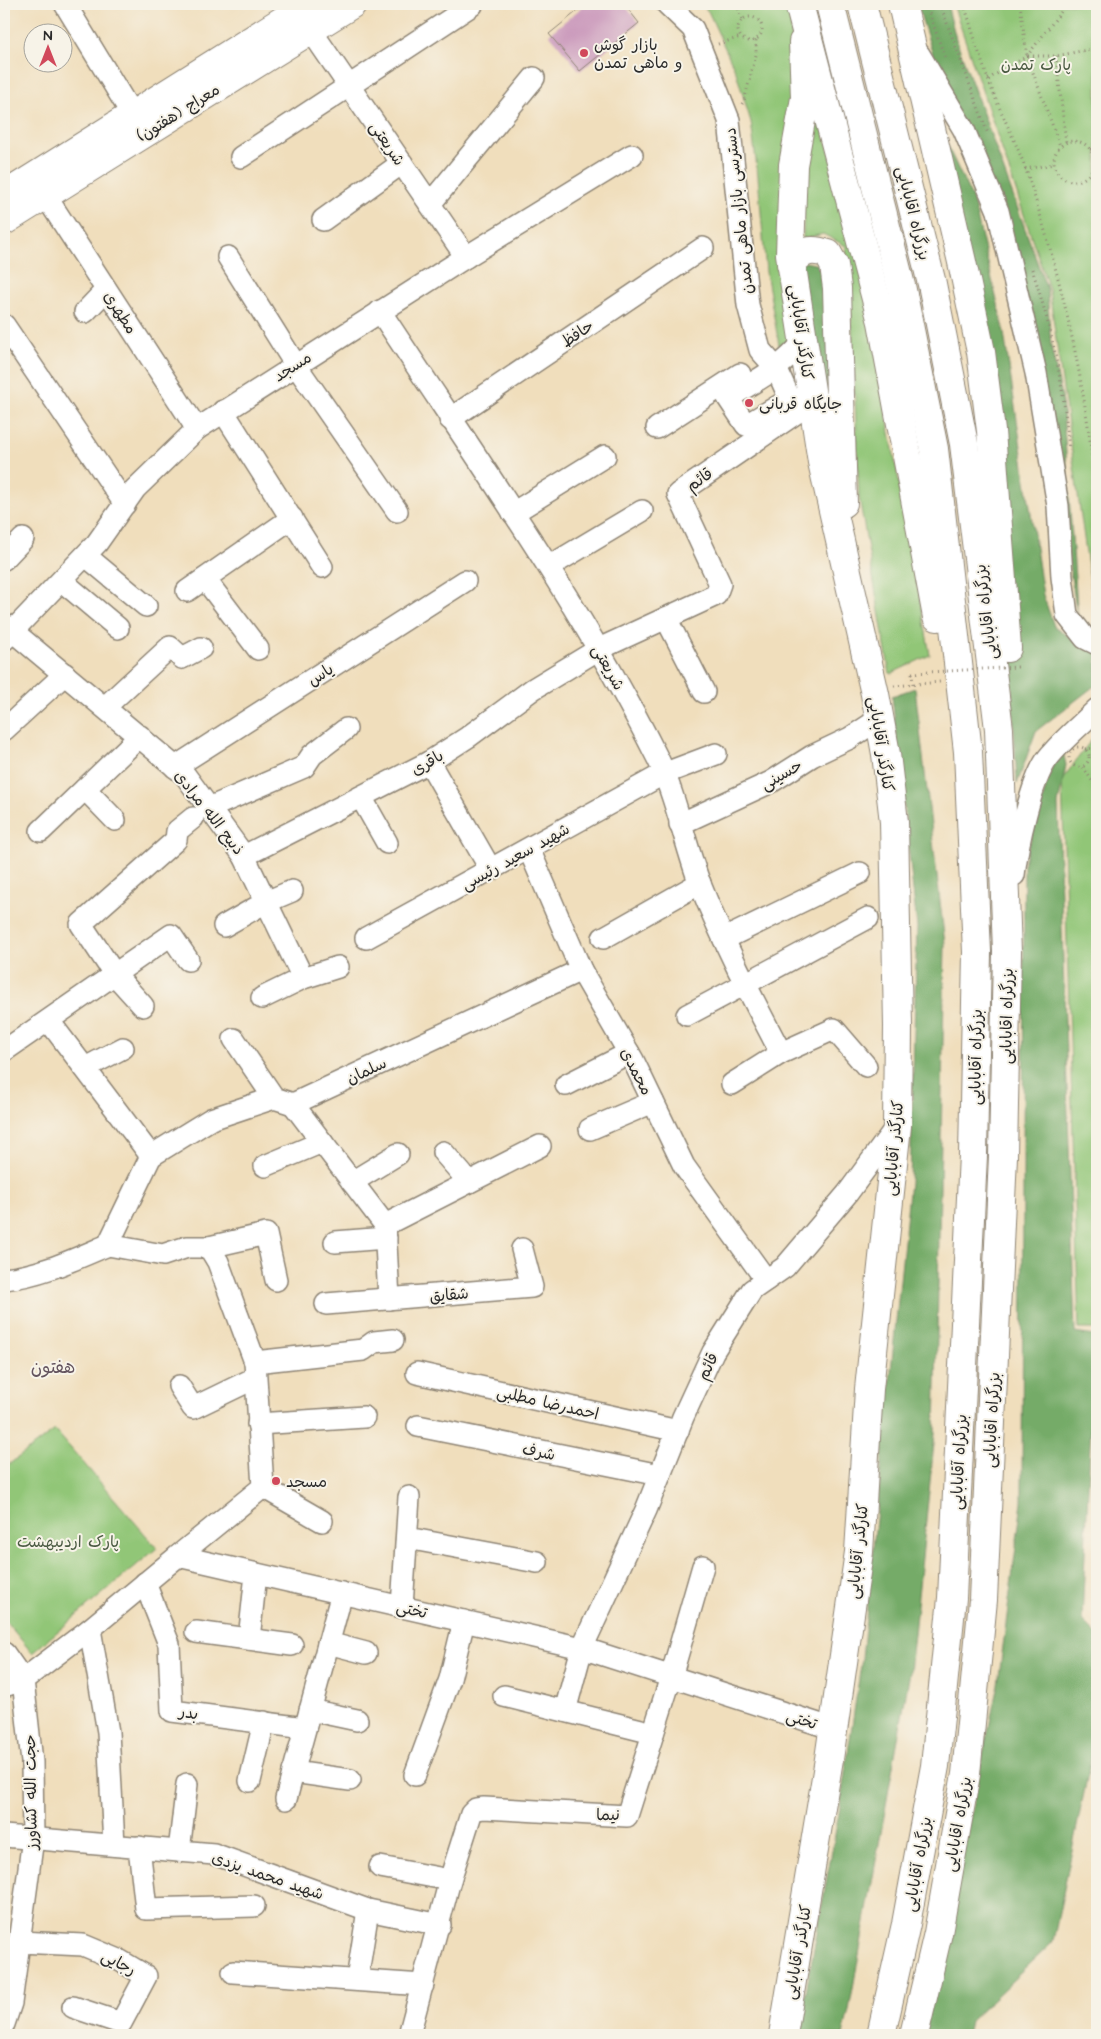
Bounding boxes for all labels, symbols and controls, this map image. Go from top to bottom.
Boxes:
north arrow [22,22,72,72]
text: N [44,26,53,46]
place label: بازار گوش و ماهی تمدن [594,34,682,74]
marker: بازار گوش و ماهی تمدن [578,47,590,59]
park label: پارک تمدن [1001,54,1071,76]
street label: معراج (هفتون) [133,79,224,147]
street label: شریعتی [364,117,410,170]
street label: دسترسی بازار ماهی تمدن [719,126,759,295]
street label: بزرگراه اقابابایی [891,164,935,263]
street label: کنارگذر آقابابایی [783,283,819,381]
street label: مطهری [98,287,142,338]
street label: حافظ [557,315,598,353]
street label: مسجد [269,346,316,387]
place label: جایگاه قربانی [759,393,842,415]
marker: جایگاه قربانی [743,397,755,409]
street label: قائم [682,463,718,498]
street label: بزرگراه اقابابایی [969,563,1003,661]
street label: شریعتی [587,641,630,694]
street label: یاس [303,658,338,691]
street label: کنارگذر آقابابایی [863,695,899,793]
street label: باقری [407,745,448,781]
street label: حسینی [757,754,806,796]
street label: ذبیح الله مرادی [169,766,249,860]
street label: شهید سعید رئیسی [457,818,574,896]
street label: بزرگراه اقابابایی [995,968,1019,1064]
street label: بزرگراه آقابابایی [964,1009,988,1105]
street label: محمدی [615,1044,657,1099]
street label: سلمان [343,1052,390,1090]
street label: کنارگذر آقابابایی [879,1099,909,1197]
street label: شقایق [428,1282,470,1308]
street label: قائم [692,1349,725,1384]
district label: هفتون [31,1355,75,1380]
street label: بزرگراه اقابابایی [978,1371,1006,1469]
street label: احمدرضا مطلبی [495,1381,601,1425]
street label: بزرگراه آقابابایی [945,1413,973,1511]
street label: شرف [520,1438,557,1466]
place label: مسجد [286,1471,327,1493]
marker: مسجد [270,1475,282,1487]
street label: کنارگذر آقابابایی [842,1502,874,1600]
park label: پارک اردیبهشت [17,1531,119,1553]
street label: تختی [394,1596,430,1624]
street label: بدر [176,1700,200,1725]
street label: تختی [783,1705,820,1735]
street label: حجت الله کشاورز [19,1734,43,1852]
street label: بزرگراه اقابابایی [939,1775,977,1873]
street label: نیما [596,1804,620,1826]
street label: بزرگراه آقابابایی [899,1815,937,1913]
street label: شهید محمد یزدی [209,1846,327,1905]
street label: کنارگذر آقابابایی [779,1903,817,2001]
street label: رجایی [97,1945,140,1981]

